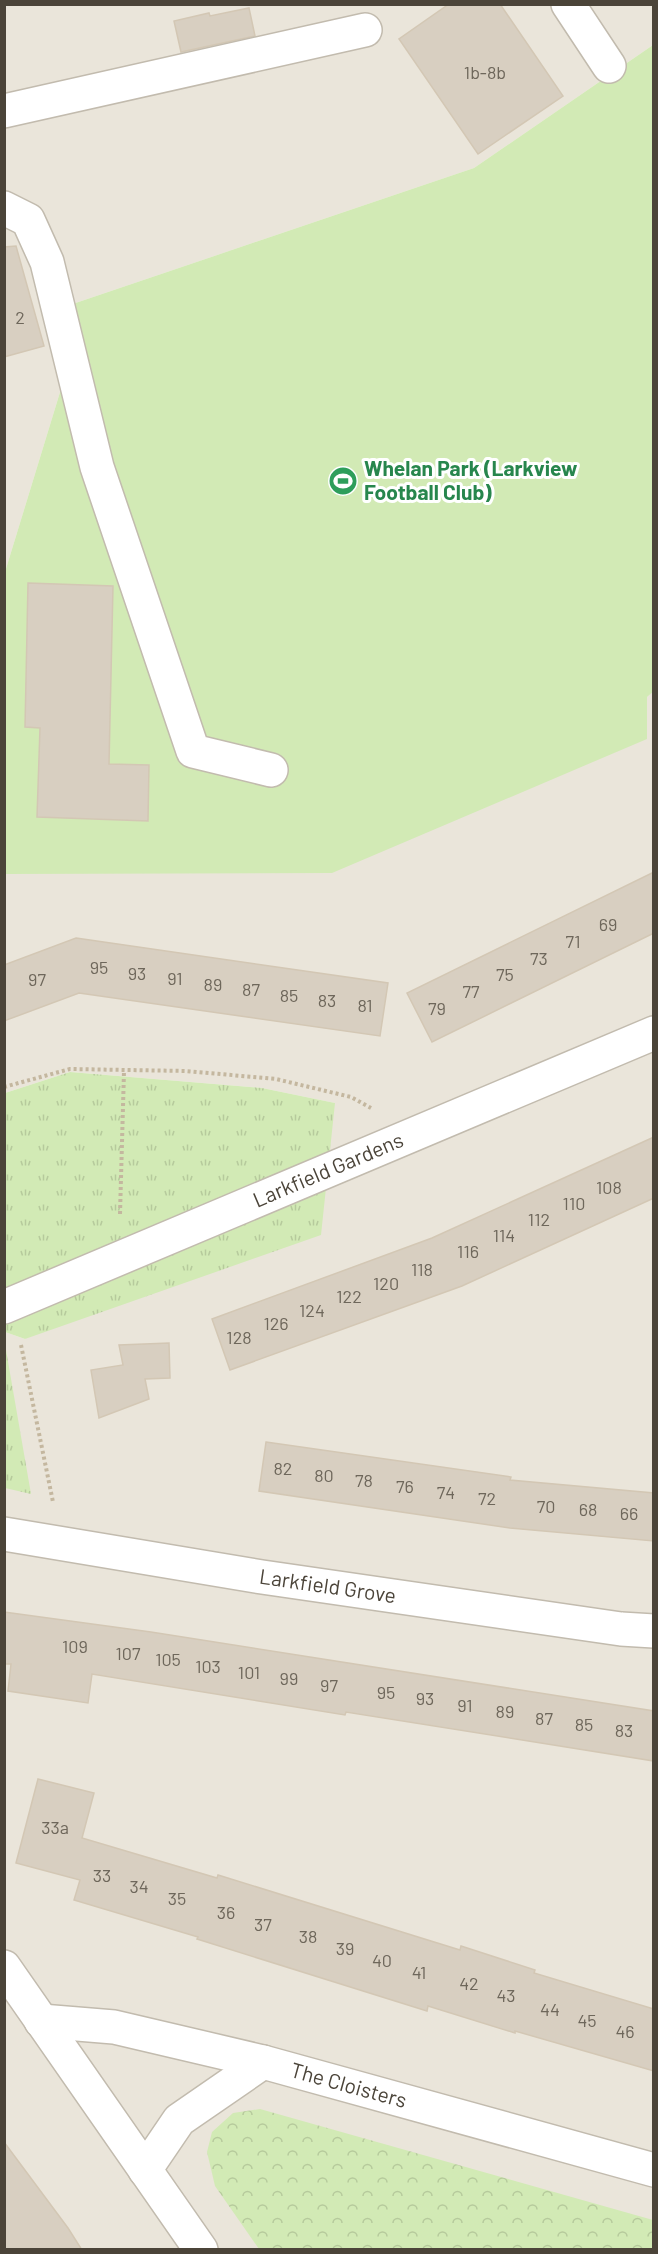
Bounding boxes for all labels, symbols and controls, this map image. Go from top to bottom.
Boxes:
house number: 1b-8b [464,61,506,83]
house number: 2 [15,306,25,328]
place label: Whelan Park (Larkview Football Club) [364,455,577,504]
sports icon: Whelan Park (Larkview Football Club) [327,465,359,497]
house number: 69 [599,913,617,935]
house number: 71 [566,930,580,952]
house number: 73 [530,947,548,969]
house number: 95 [90,956,108,978]
house number: 93 [128,962,146,984]
house number: 75 [496,963,514,985]
house number: 91 [167,967,183,989]
house number: 97 [28,968,46,990]
house number: 89 [204,973,222,995]
house number: 87 [242,978,260,1000]
house number: 77 [462,980,480,1002]
house number: 85 [280,984,298,1006]
house number: 83 [318,989,336,1011]
house number: 81 [357,994,373,1016]
house number: 79 [428,997,446,1019]
street label: Larkfield Gardens [249,1126,407,1212]
house number: 108 [596,1176,622,1198]
house number: 110 [563,1192,585,1214]
house number: 112 [528,1208,550,1230]
house number: 114 [493,1224,515,1246]
house number: 116 [457,1240,479,1262]
house number: 118 [411,1258,433,1280]
house number: 120 [373,1272,399,1294]
house number: 122 [336,1285,362,1307]
house number: 124 [299,1299,325,1321]
house number: 126 [263,1312,289,1334]
house number: 128 [226,1326,252,1348]
house number: 82 [273,1457,293,1479]
house number: 80 [314,1464,334,1486]
house number: 78 [355,1469,373,1491]
house number: 76 [396,1475,414,1497]
house number: 74 [437,1481,455,1503]
house number: 72 [478,1487,496,1509]
house number: 70 [537,1495,555,1517]
house number: 68 [579,1498,597,1520]
house number: 66 [620,1502,638,1524]
street label: Larkfield Grove [258,1563,398,1607]
house number: 109 [62,1635,88,1657]
house number: 107 [116,1642,141,1664]
house number: 105 [155,1648,181,1670]
house number: 103 [195,1655,221,1677]
house number: 101 [238,1661,260,1683]
house number: 99 [280,1667,298,1689]
house number: 97 [320,1674,338,1696]
house number: 95 [377,1681,395,1703]
house number: 93 [416,1687,434,1709]
house number: 91 [457,1694,473,1716]
house number: 89 [496,1700,514,1722]
house number: 87 [535,1707,553,1729]
house number: 85 [575,1713,593,1735]
house number: 83 [615,1719,633,1741]
house number: 33a [41,1816,69,1838]
house number: 33 [93,1864,111,1886]
house number: 34 [129,1875,149,1897]
house number: 35 [168,1887,186,1909]
house number: 36 [217,1901,235,1923]
house number: 37 [254,1913,272,1935]
house number: 38 [299,1925,317,1947]
house number: 39 [336,1937,354,1959]
house number: 40 [372,1949,392,1971]
house number: 41 [412,1961,426,1983]
house number: 42 [459,1972,479,1994]
house number: 43 [496,1984,516,2006]
house number: 44 [540,1998,560,2020]
house number: 45 [577,2009,597,2031]
house number: 46 [615,2020,635,2042]
street label: The Cloisters [288,2056,410,2112]

